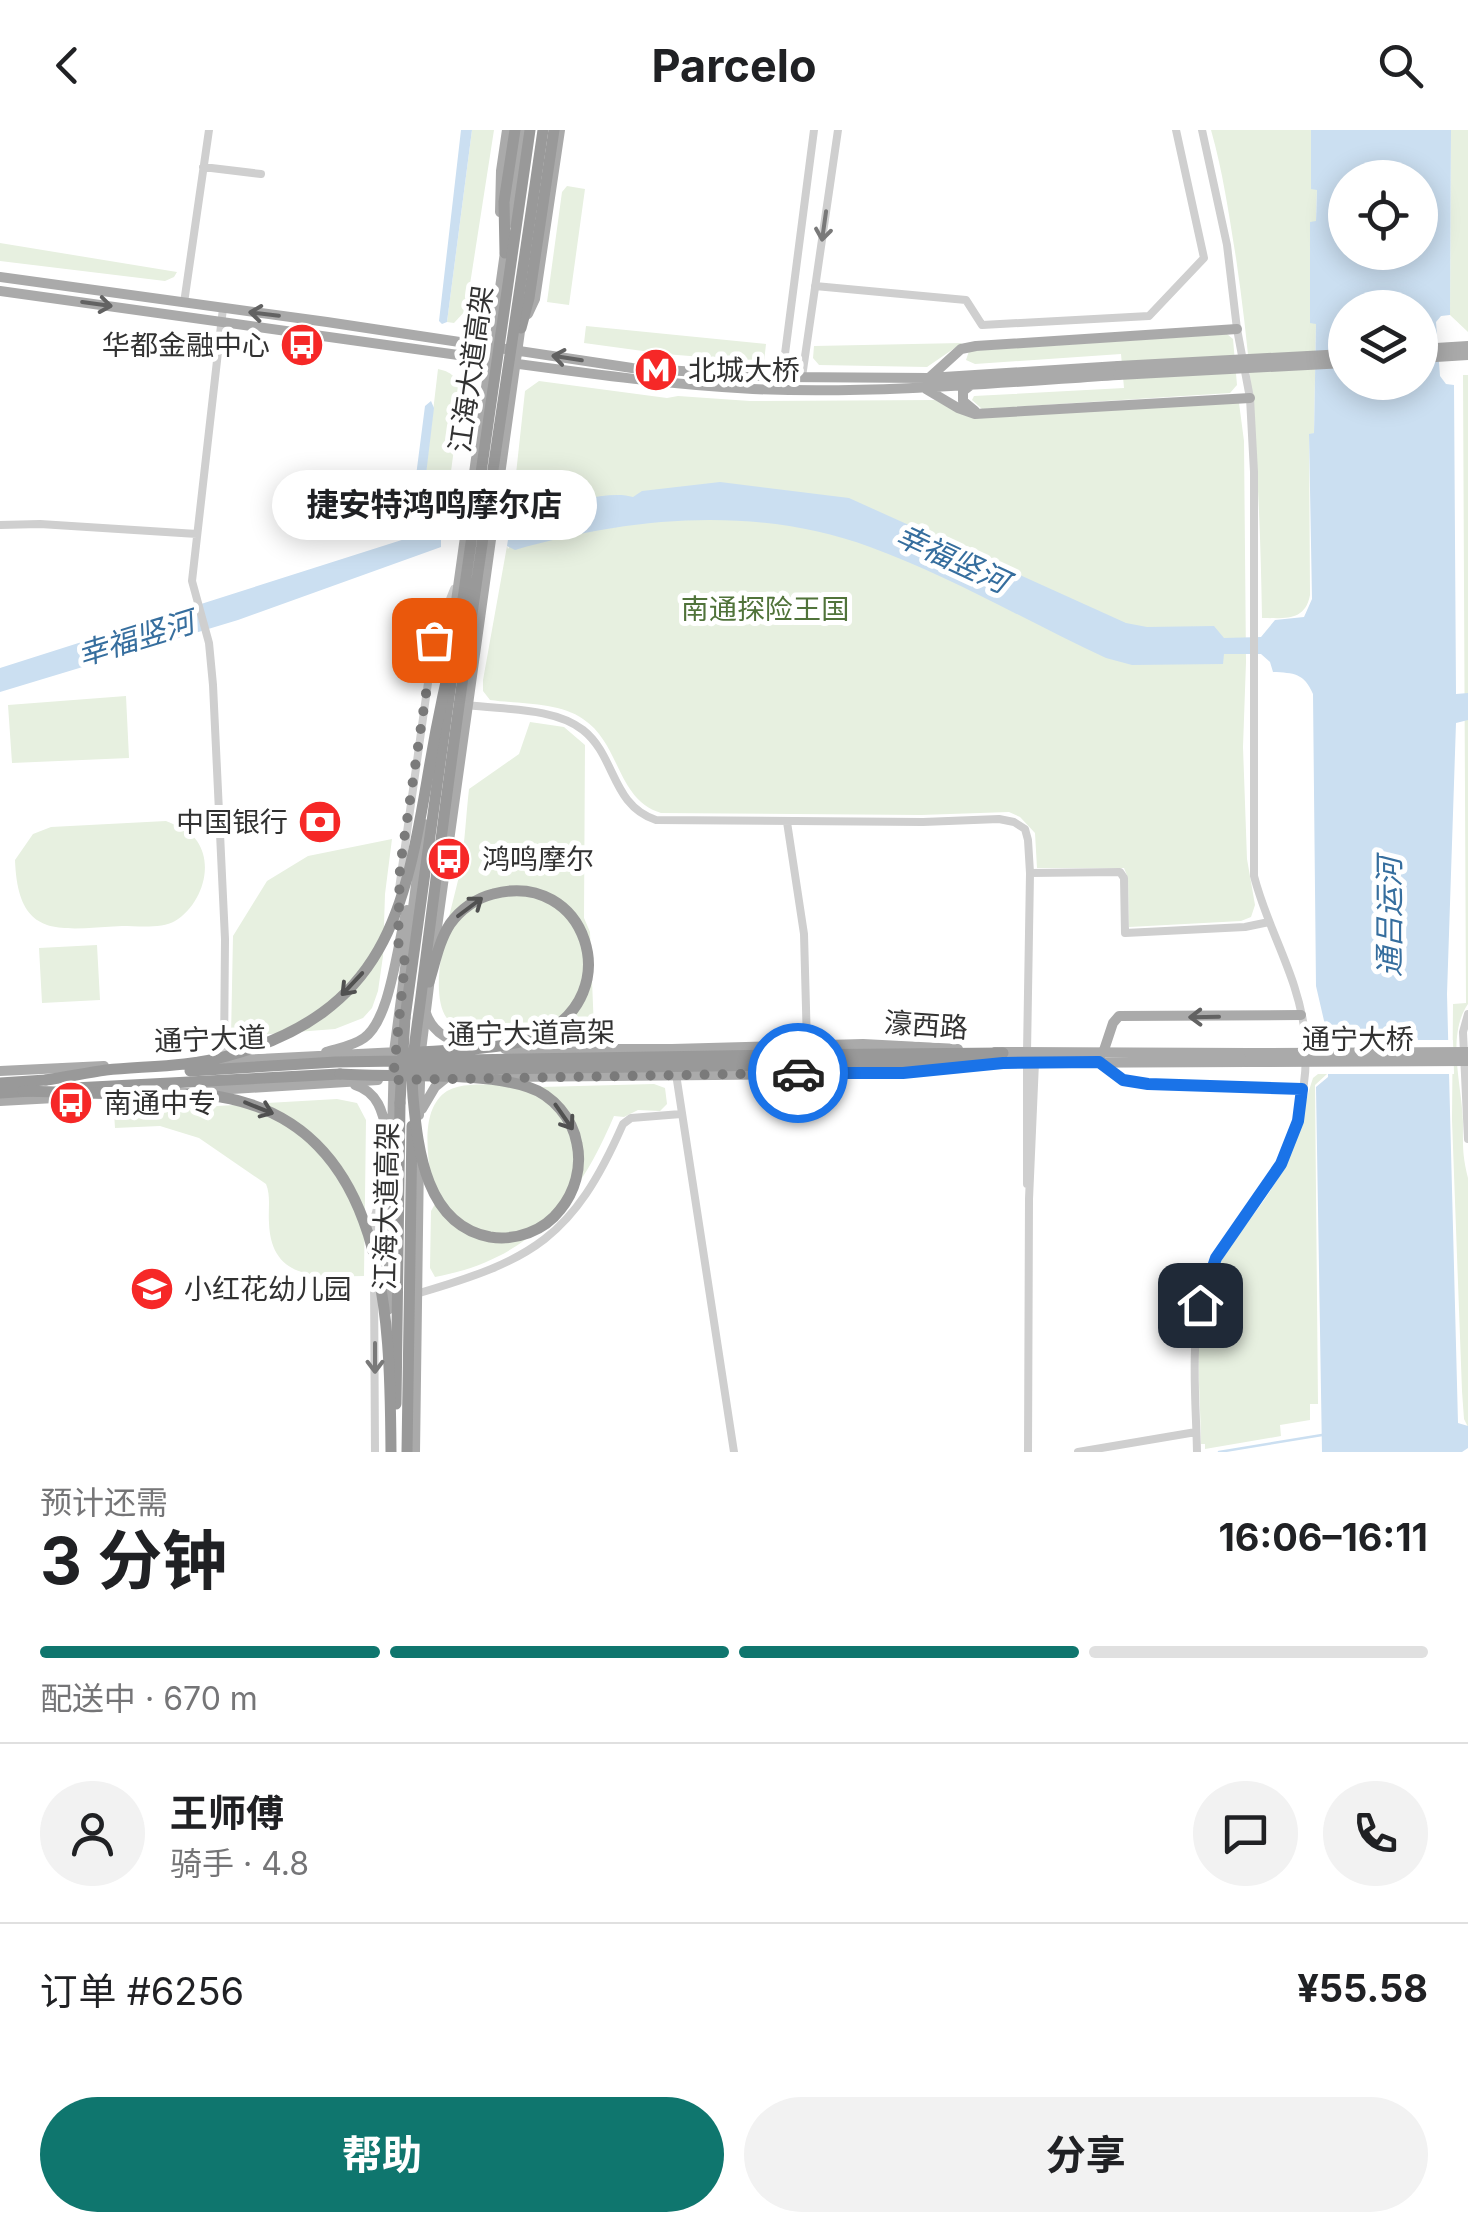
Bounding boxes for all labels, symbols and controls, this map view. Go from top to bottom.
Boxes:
icon: back [40,38,95,93]
text: Parcelo [651,38,817,93]
icon: search [1373,38,1428,93]
map controls [1328,160,1438,400]
button: locate [1328,160,1438,270]
one-way arrow [814,210,833,242]
street label: 江海大道高架 [442,283,500,455]
button: layers [1328,290,1438,400]
one-way arrow [80,296,112,314]
one-way arrow [249,304,281,322]
bus stop icon: 华都金融中心 [279,322,325,368]
place label: 华都金融中心 [102,328,270,362]
metro station icon: 北城大桥 [633,347,679,393]
one-way arrow [551,348,583,367]
place label: 北城大桥 [688,353,800,387]
callout: 捷安特鸿鸣摩尔店 [272,470,596,540]
text: 捷安特鸿鸣摩尔店 [306,485,563,524]
water label: 幸福竖河 [890,516,1019,602]
park label: 南通探险王国 [681,592,849,626]
pin [392,598,477,683]
water label: 幸福竖河 [73,602,203,673]
icon: bag [407,613,462,668]
bank icon: 中国银行 [297,799,343,845]
place label: 中国银行 [176,805,288,839]
bus stop icon: 鸿鸣摩尔 [426,836,472,882]
place label: 鸿鸣摩尔 [482,842,594,876]
water label: 通吕运河 [1371,852,1407,977]
one-way arrow [456,897,483,918]
one-way arrow [341,971,364,996]
street label: 濠西路 [883,1005,969,1045]
one-way arrow [1188,1008,1220,1026]
street label: 通宁大道高架 [447,1015,615,1051]
street label: 通宁大道 [153,1020,267,1058]
street label: 通宁大桥 [1302,1022,1414,1056]
courier [748,1023,848,1123]
icon: car [771,1046,826,1101]
bus stop icon: 南通中专 [48,1080,94,1126]
place label: 南通中专 [104,1086,216,1120]
one-way arrow [243,1101,273,1119]
one-way arrow [553,1103,574,1131]
street label: 江海大道高架 [368,1122,404,1290]
pin [1158,1263,1243,1348]
school or university icon: 小红花幼儿园 [129,1266,175,1312]
place label: 小红花幼儿园 [184,1272,352,1306]
icon: home [1173,1278,1228,1333]
one-way arrow [366,1340,384,1373]
text: 预计还需 [40,1483,168,1522]
text: 16:06–16:11 [1218,1514,1428,1560]
text: 3 分钟 [40,1521,227,1600]
text: 配送中 · 670 m [40,1679,258,1718]
button: person [40,1781,145,1886]
button: chat [1193,1781,1298,1886]
button: phone [1323,1781,1428,1886]
text: 王师傅 [170,1790,284,1836]
text: 骑手 · 4.8 [170,1844,309,1883]
text: ¥55.58 [1297,1965,1428,2011]
text: 订单 #6256 [40,1968,244,2014]
button: 帮助 [40,2097,724,2212]
button: 分享 [744,2097,1428,2212]

